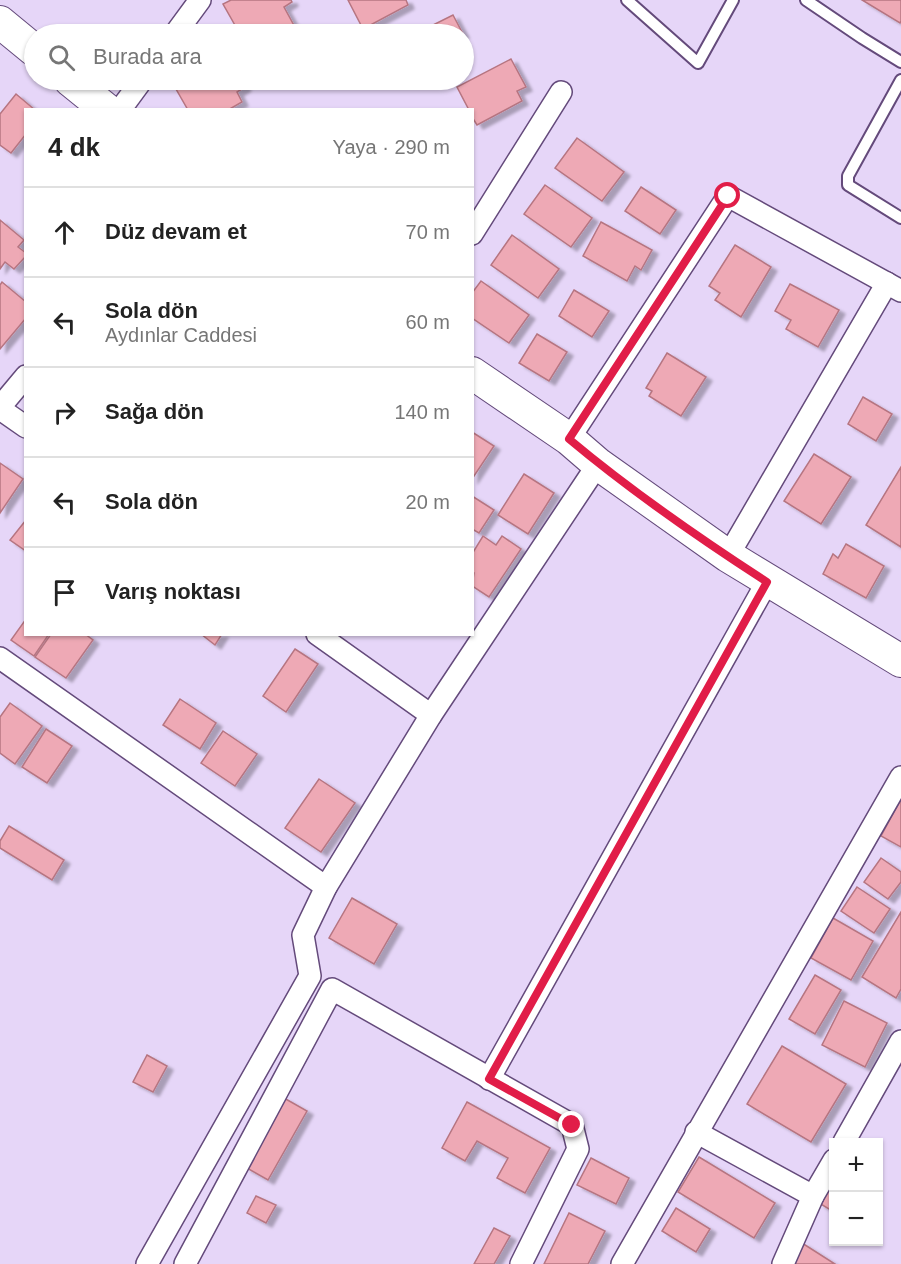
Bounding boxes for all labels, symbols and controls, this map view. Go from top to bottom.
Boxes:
search box [24,24,474,90]
icon: search [45,41,78,74]
text: Burada ara [93,44,202,69]
text: 4 dk [48,132,100,162]
text: Yaya · 290 m [333,136,450,158]
route start [714,182,740,208]
icon: ahead [48,216,81,249]
text: Düz devam et [105,219,247,244]
text: 70 m [406,221,450,243]
text: Sola dön [105,298,198,323]
icon: left [48,306,81,339]
text: 60 m [406,311,450,333]
text: Aydınlar Caddesi [105,324,257,346]
icon: right [48,396,81,429]
text: Sağa dön [105,399,204,424]
text: 140 m [394,401,450,423]
icon: left [48,486,81,519]
text: Sola dön [105,489,198,514]
text: 20 m [406,491,450,513]
icon: arrive [48,576,81,609]
text: Varış noktası [105,579,241,604]
route end [558,1111,584,1137]
map controls [829,1138,883,1246]
button: + [829,1138,883,1192]
button: − [829,1192,883,1246]

